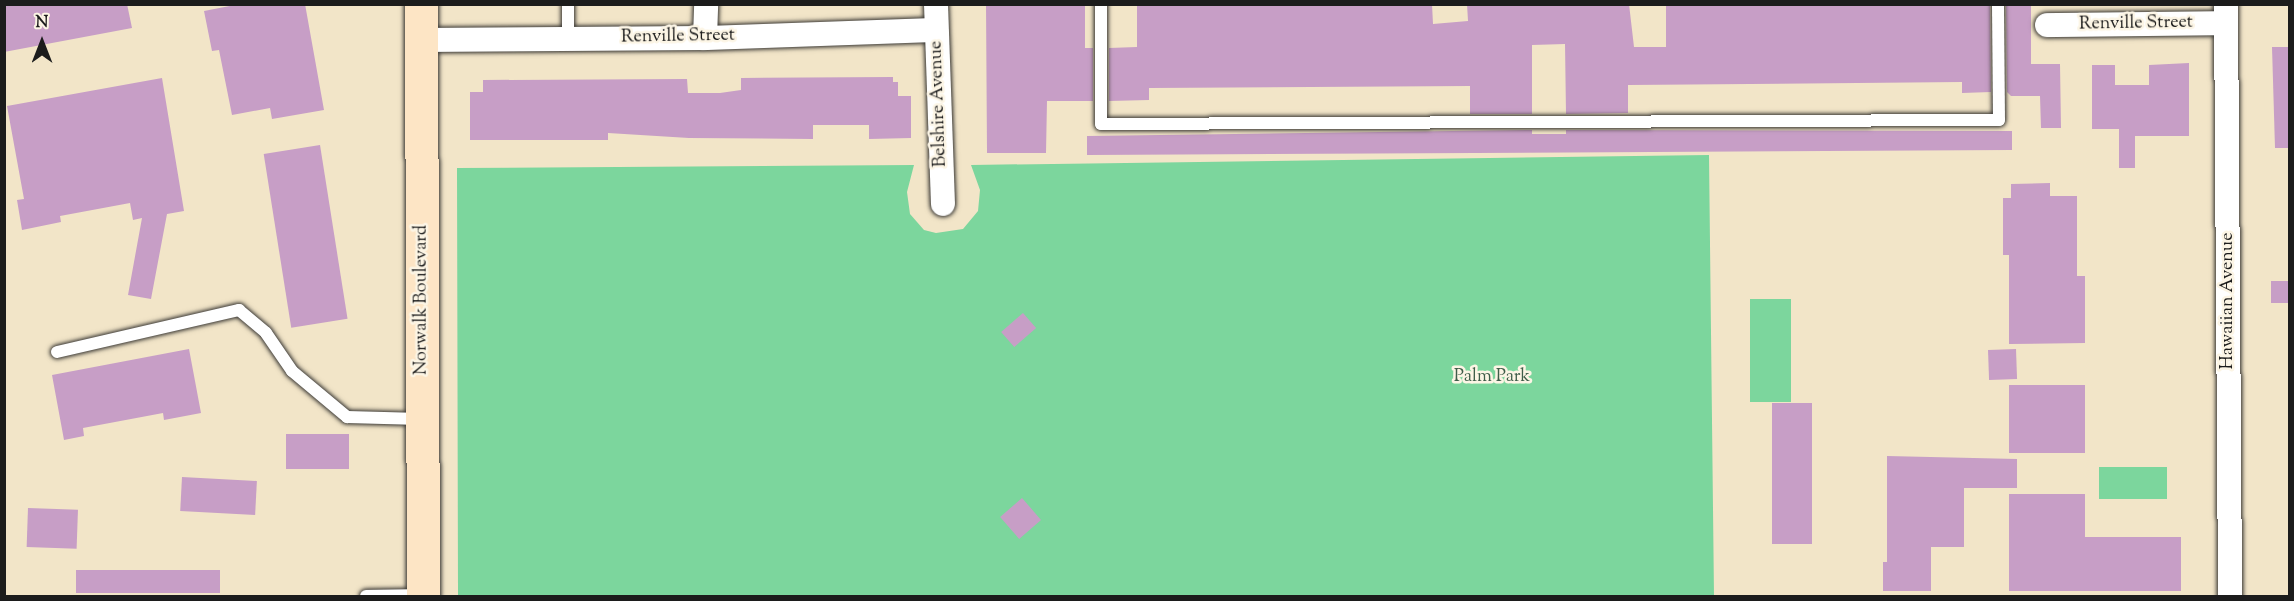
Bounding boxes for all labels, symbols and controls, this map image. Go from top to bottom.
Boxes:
north arrow [12,12,72,72]
text: N [36,12,48,35]
street label: Renville Street [2079,12,2193,36]
street label: Renville Street [621,25,735,49]
street label: Belshire Avenue [926,40,952,168]
street label: Norwalk Boulevard [411,225,433,375]
street label: Hawaiian Avenue [2217,232,2239,370]
park label: Palm Park [1454,366,1530,388]

